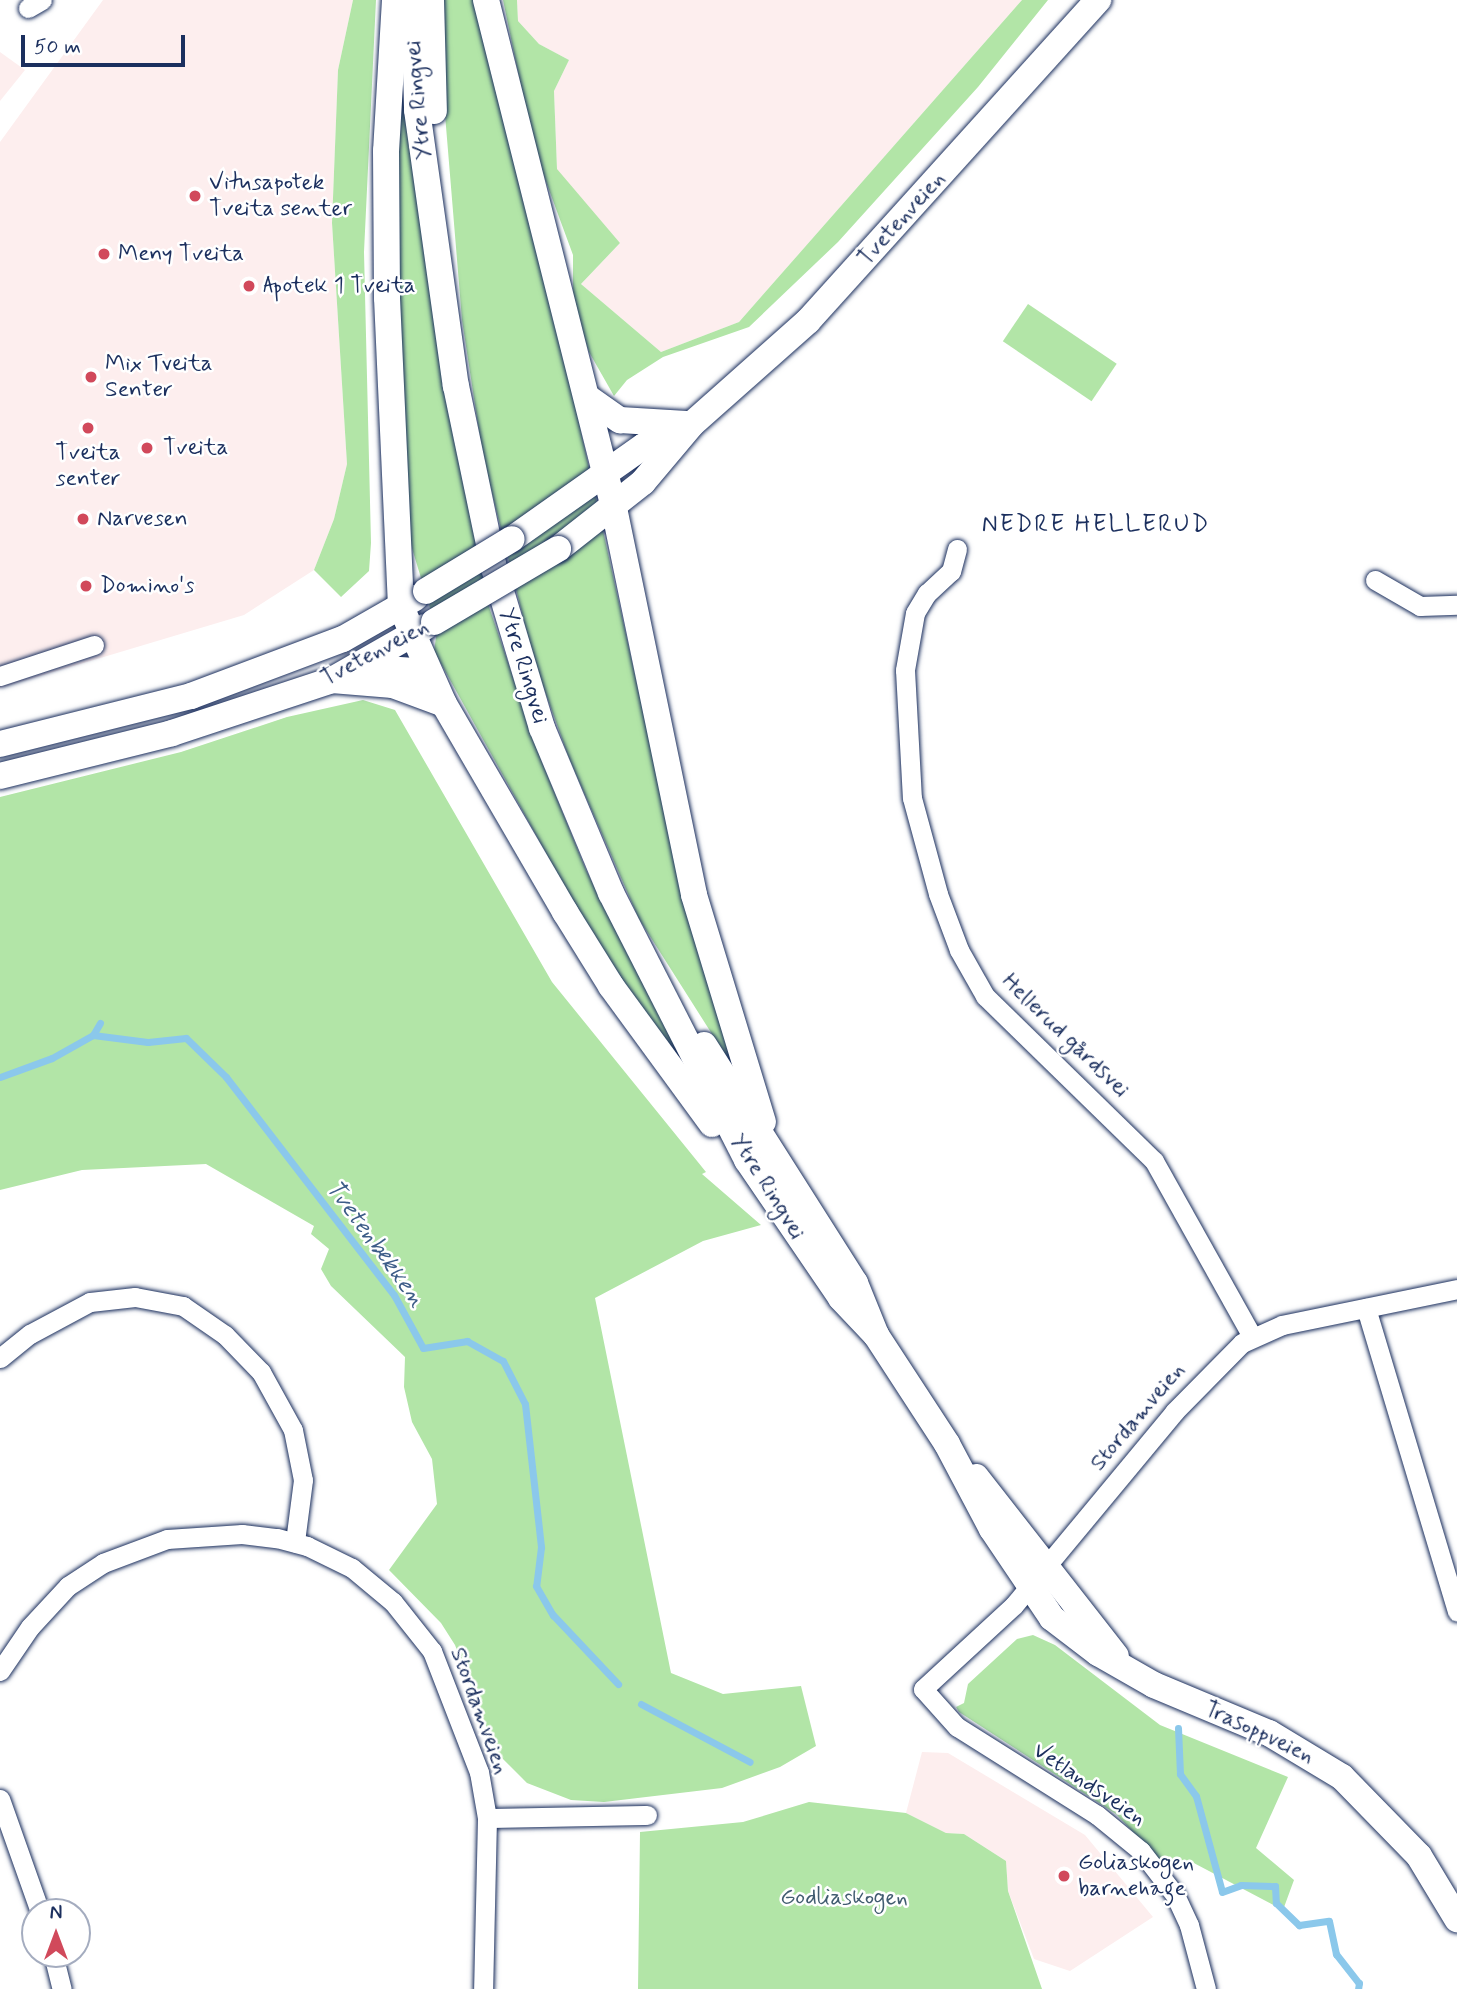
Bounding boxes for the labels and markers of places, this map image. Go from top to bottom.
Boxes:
place label: Vitusapotek Tveita senter [209,169,346,223]
marker: Vitusapotek Tveita senter [187,188,203,204]
place label: Meny Tveita [118,240,244,268]
marker: Meny Tveita [96,246,112,262]
place label: Apotek 1 Tveita [263,272,416,300]
marker: Apotek 1 Tveita [241,278,257,294]
place label: Mix Tveita Senter [105,350,214,404]
marker: Mix Tveita Senter [83,369,99,385]
marker: Tveita senter [80,420,96,436]
place label: Tveita [163,434,228,462]
marker: Tveita [137,438,157,458]
place label: Tveita senter [55,439,121,493]
place label: Narvesen [97,505,188,533]
marker: Narvesen [75,511,91,527]
place label: Domino's [100,572,194,600]
marker: Domino's [78,578,94,594]
place label: Goliaskogen barnehage [1078,1849,1194,1903]
marker: Goliaskogen barnehage [1056,1868,1072,1884]

